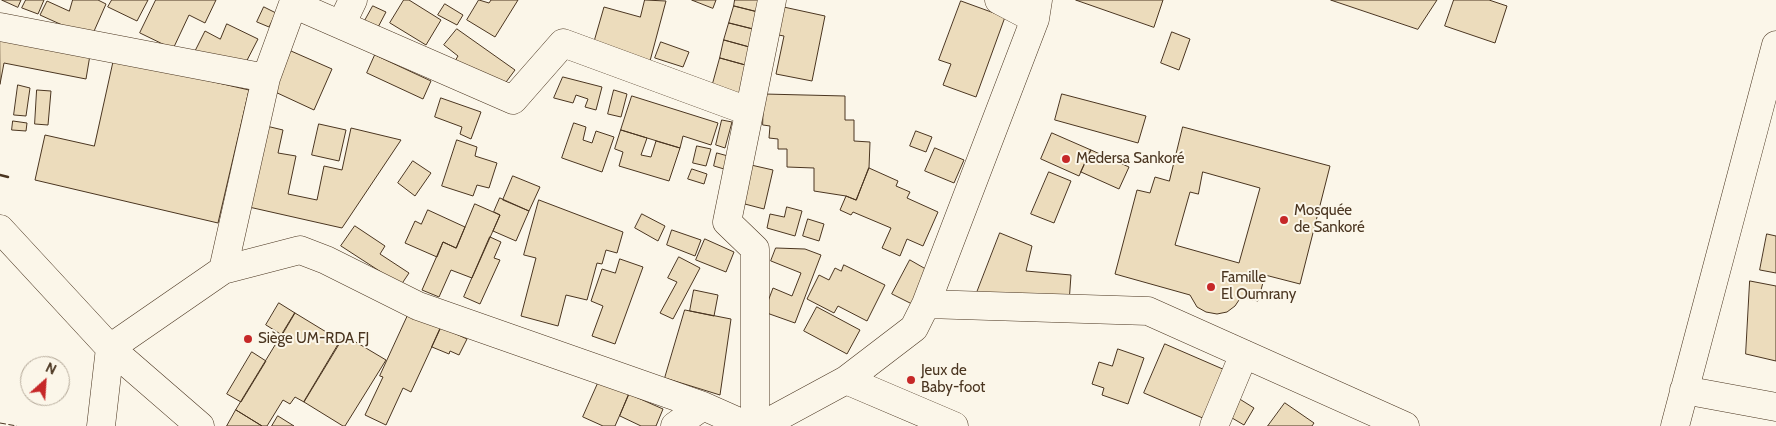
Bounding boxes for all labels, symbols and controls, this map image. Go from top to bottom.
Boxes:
place label: Medersa Sankoré [1076,150,1184,168]
marker: Medersa Sankoré [1060,153,1072,165]
place label: Mosquée de Sankoré [1294,202,1365,237]
marker: Mosquée de Sankoré [1278,214,1290,226]
place label: Famille El Oumrany [1221,269,1296,304]
marker: Famille El Oumrany [1205,281,1217,293]
place label: Siège UM-RDA FJ [258,330,369,348]
marker: Siège UM-RDA FJ [242,333,254,345]
north arrow [20,356,70,406]
text: N [43,358,60,379]
place label: Jeux de Baby-foot [921,362,985,397]
marker: Jeux de Baby-foot [905,374,917,386]

